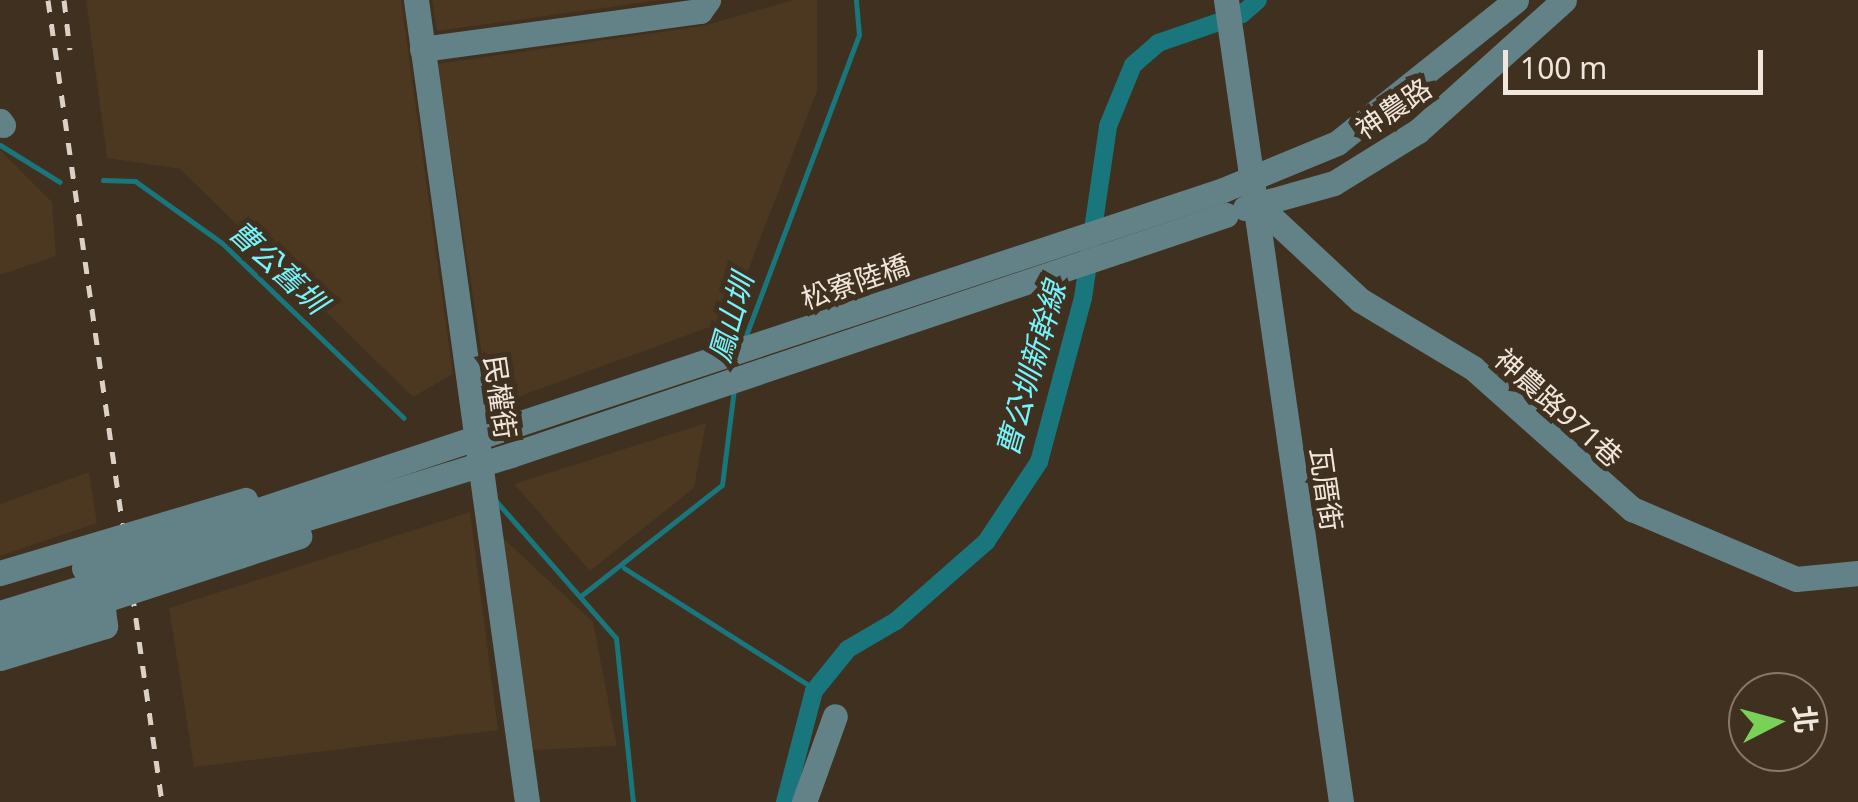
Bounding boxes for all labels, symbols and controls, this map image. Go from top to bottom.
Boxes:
scale bar [1508,30,1768,92]
text: 100 m [1520,47,1607,88]
street label: 神農路 [1349,71,1437,145]
water label: 曹公舊圳 [222,213,334,321]
street label: 松寮陸橋 [797,247,913,315]
water label: 鳳山圳 [701,270,761,366]
water label: 曹公圳新幹線 [989,278,1073,460]
street label: 神農路971巷 [1488,341,1630,473]
street label: 民權街 [479,353,523,441]
street label: 瓦厝街 [1305,445,1349,533]
north arrow [1728,672,1828,772]
text: 北 [1785,703,1826,735]

